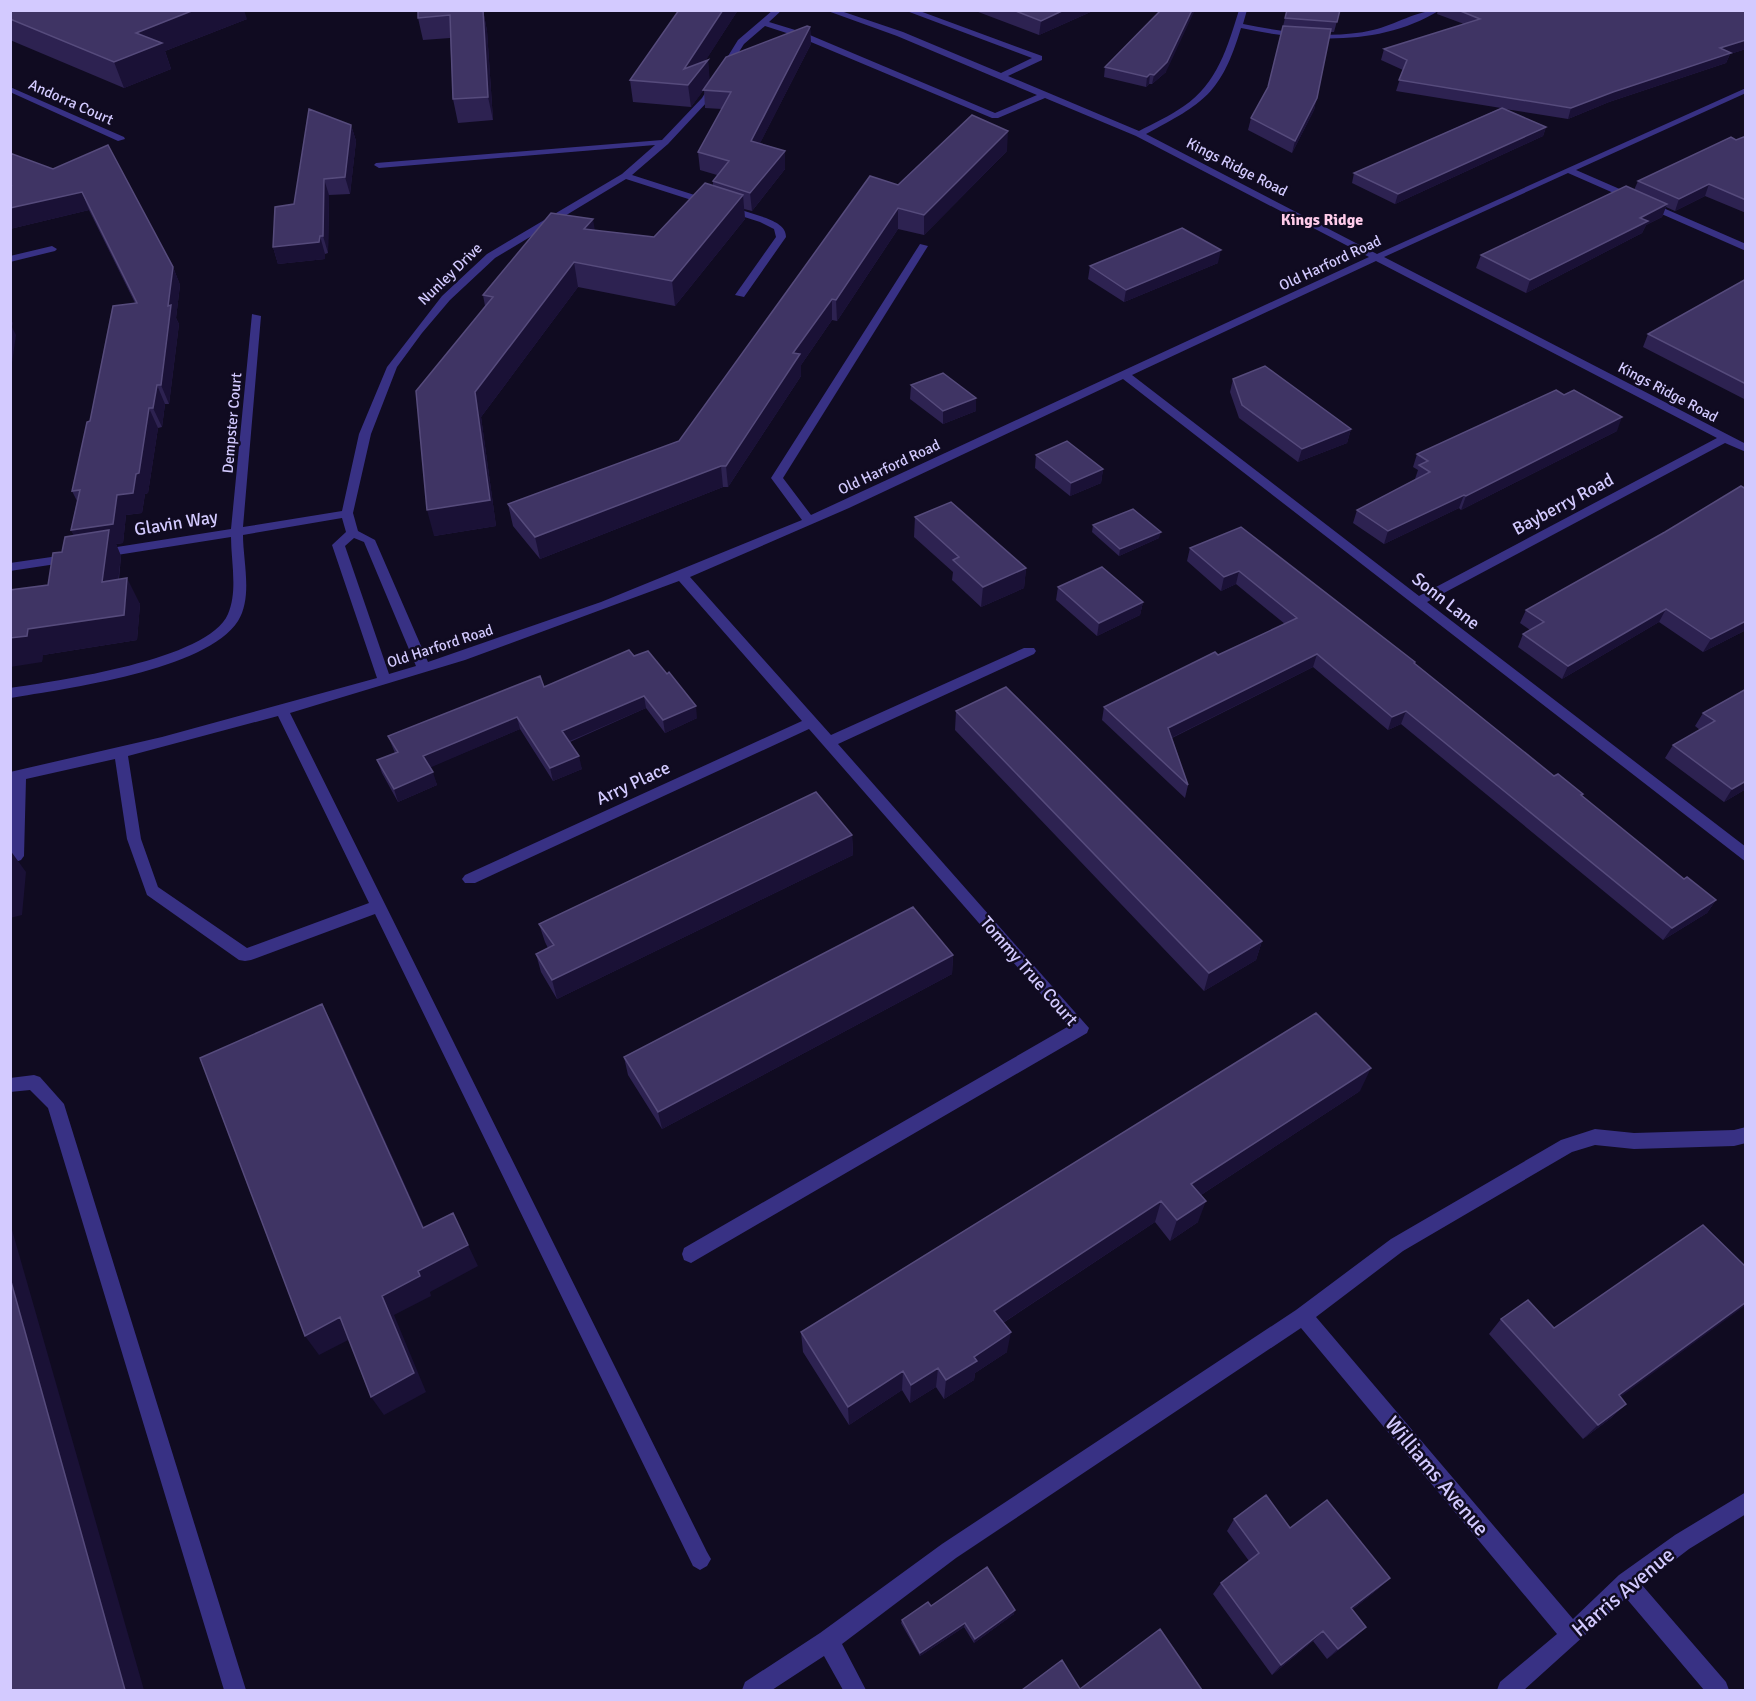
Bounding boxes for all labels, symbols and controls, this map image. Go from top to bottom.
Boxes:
street label: Andorra Court [26,75,116,129]
street label: Kings Ridge Road [1184,134,1291,200]
district label: Kings Ridge [1281,210,1363,230]
street label: Old Harford Road [1276,231,1384,295]
street label: Nunley Drive [414,239,486,309]
street label: Kings Ridge Road [1615,358,1721,426]
street label: Dempster Court [219,372,245,474]
street label: Old Harford Road [835,435,943,499]
street label: Bayberry Road [1509,468,1617,540]
street label: Glavin Way [133,505,220,540]
street label: Sonn Lane [1408,568,1484,634]
street label: Old Harford Road [385,620,495,672]
street label: Arry Place [593,756,673,810]
street label: Tommy True Court [975,912,1083,1030]
street label: Williams Avenue [1379,1411,1495,1541]
street label: Harris Avenue [1566,1542,1680,1642]

